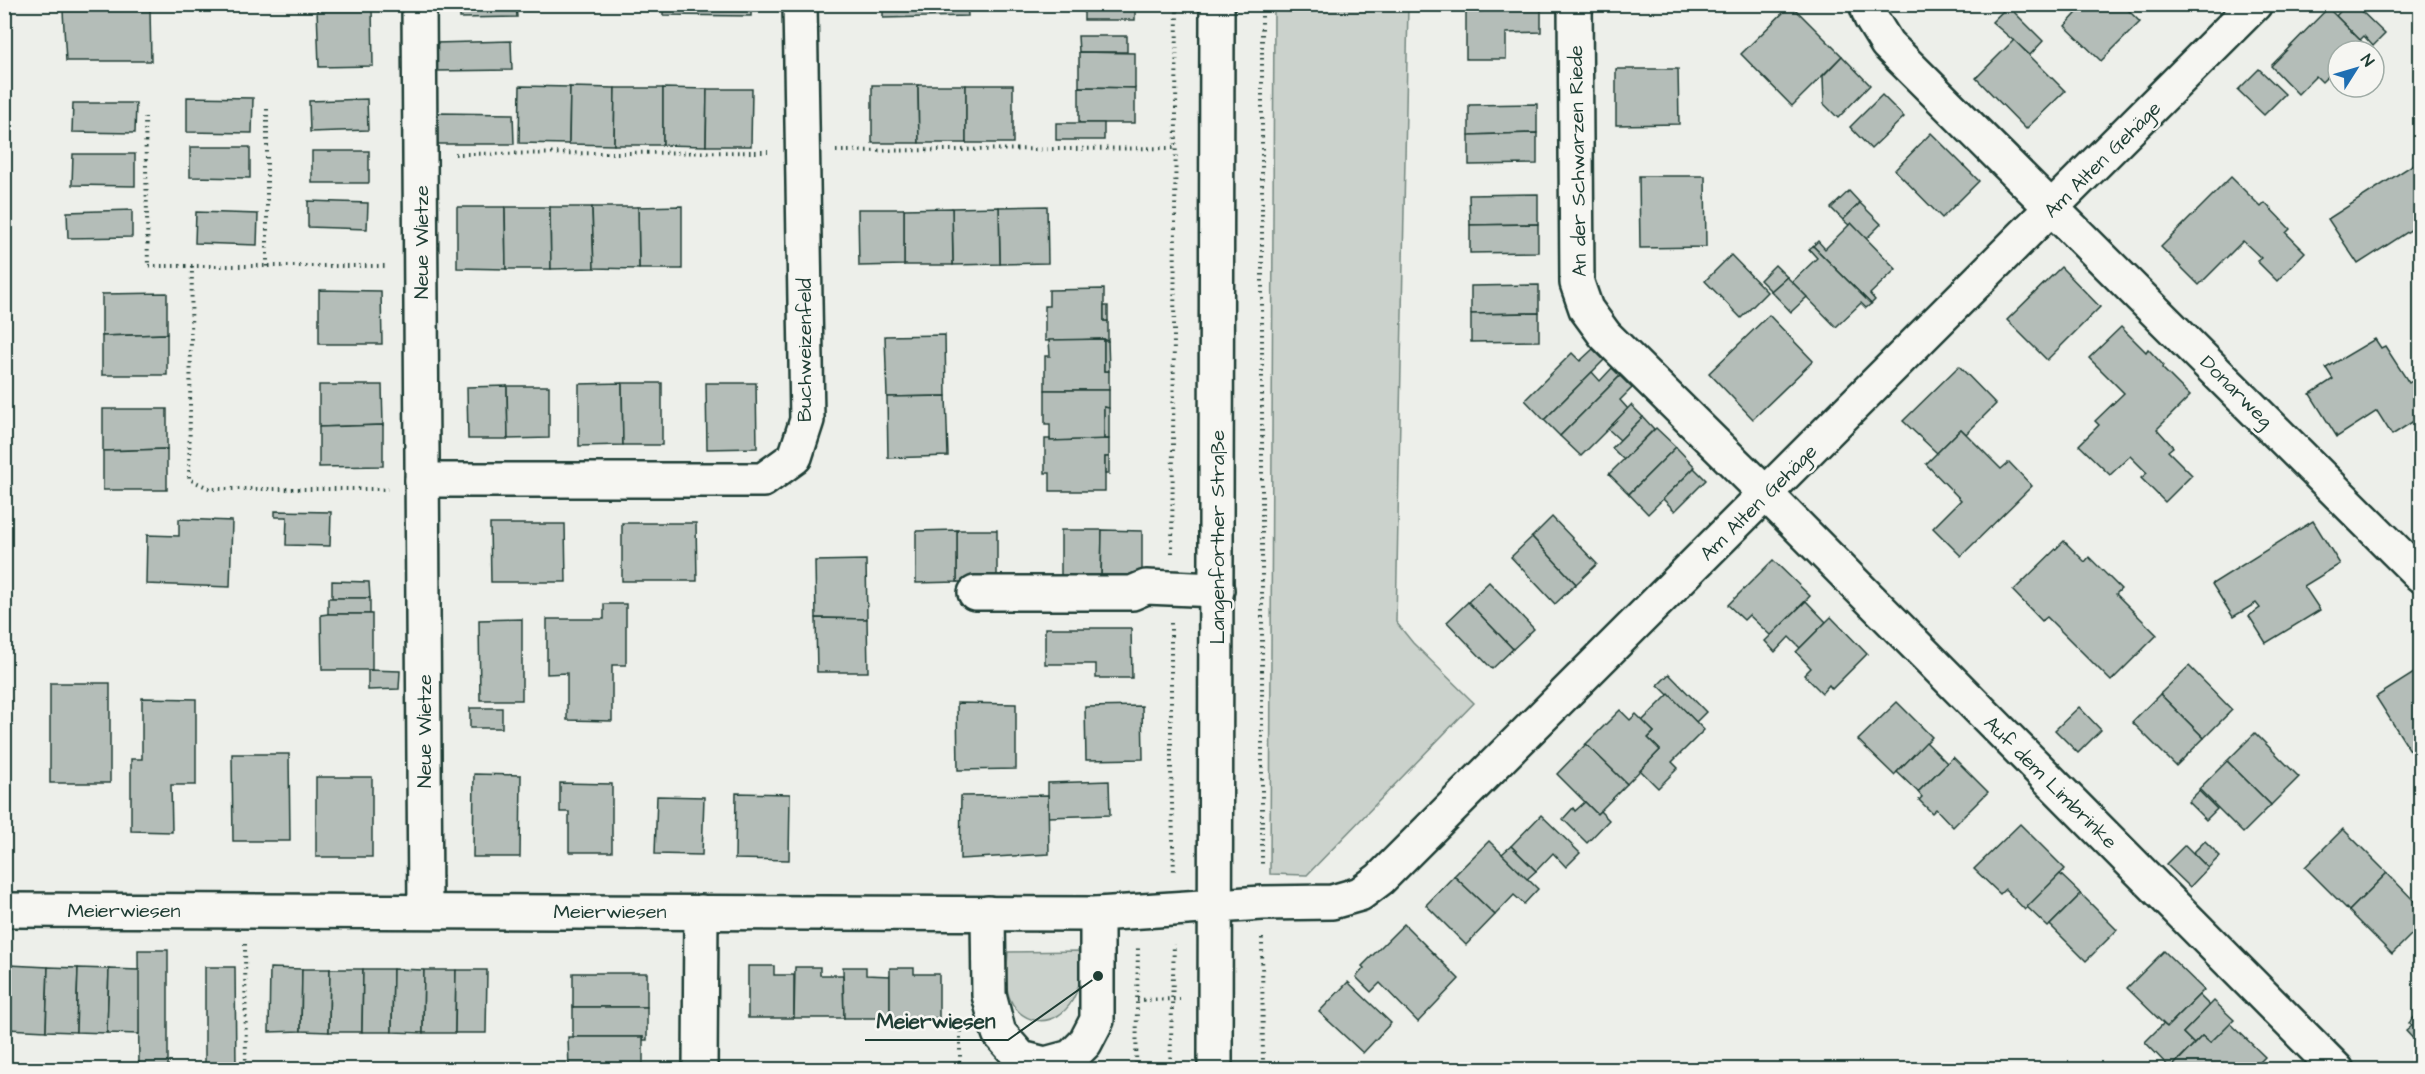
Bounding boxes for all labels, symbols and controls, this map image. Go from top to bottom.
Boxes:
north arrow [2326,39,2386,99]
street label: An der Schwarzen Riede [1562,45,1594,277]
text: N [2355,50,2379,71]
street label: Am Alten Gehäge [2038,95,2168,225]
street label: Neue Wietze [408,185,436,299]
street label: Buchweizenfeld [791,278,819,422]
street label: Donarweg [2193,349,2279,435]
street label: Langenforther Straße [1204,430,1233,644]
street label: Am Alten Gehäge [1694,438,1824,568]
street label: Neue Wietze [411,674,439,788]
street label: Auf dem Limbrinke [1977,710,2123,856]
street label: Meierwiesen [67,897,181,925]
street label: Meierwiesen [553,898,667,926]
callout: Meierwiesen [865,1001,1008,1040]
text: Meierwiesen [877,1007,996,1036]

